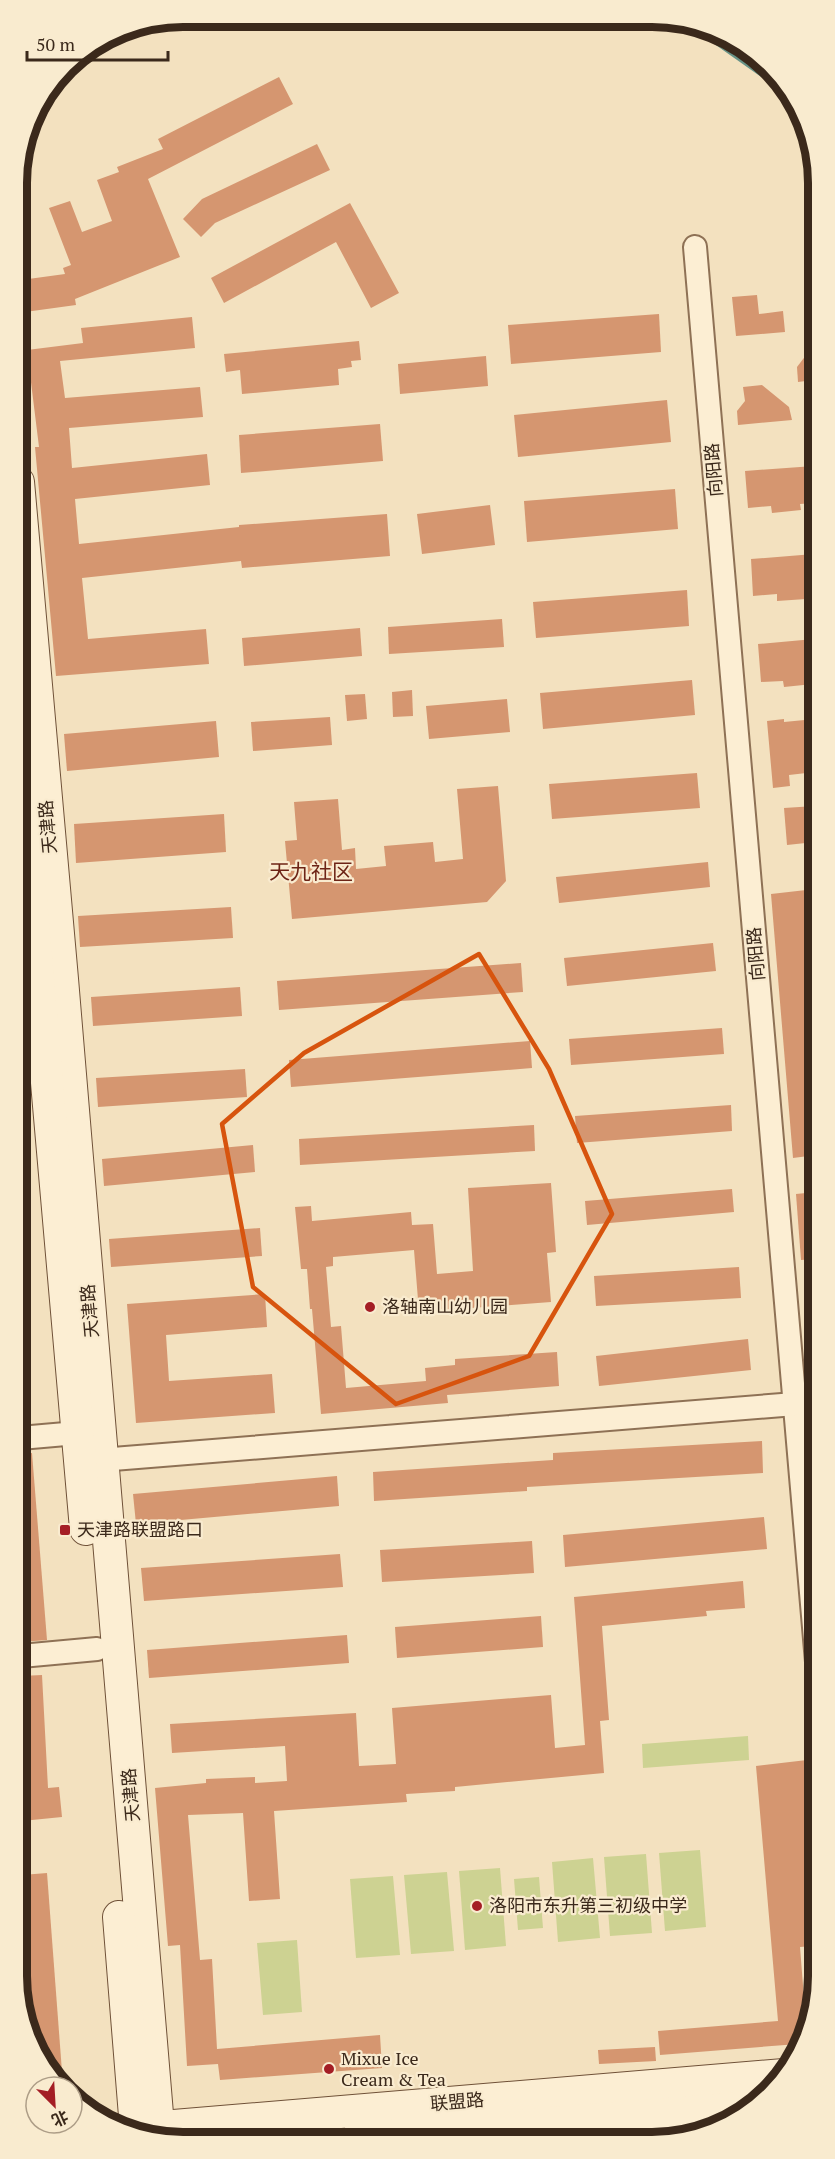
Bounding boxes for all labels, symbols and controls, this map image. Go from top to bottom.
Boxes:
scale bar [27,24,168,62]
text: 50 m [36,32,76,56]
street label: 向阳路 [699,442,727,498]
street label: 天津路 [33,799,61,855]
district label: 天九社区 [269,857,353,885]
street label: 向阳路 [741,926,769,982]
street label: 天津路 [75,1283,103,1339]
place label: 洛轴南山幼儿园 [382,1294,508,1318]
marker: 洛轴南山幼儿园 [363,1300,377,1314]
place label: 天津路联盟路口 [77,1517,203,1541]
marker: 天津路联盟路口 [58,1523,72,1537]
street label: 天津路 [116,1767,144,1823]
place label: 洛阳市东升第三初级中学 [489,1893,687,1917]
marker: 洛阳市东升第三初级中学 [470,1899,484,1913]
place label: Mixue Ice Cream & Tea [341,2046,446,2091]
marker: Mixue Ice Cream & Tea [322,2062,336,2076]
north arrow [24,2075,84,2135]
street label: 联盟路 [429,2087,485,2115]
text: 北 [48,2105,72,2132]

